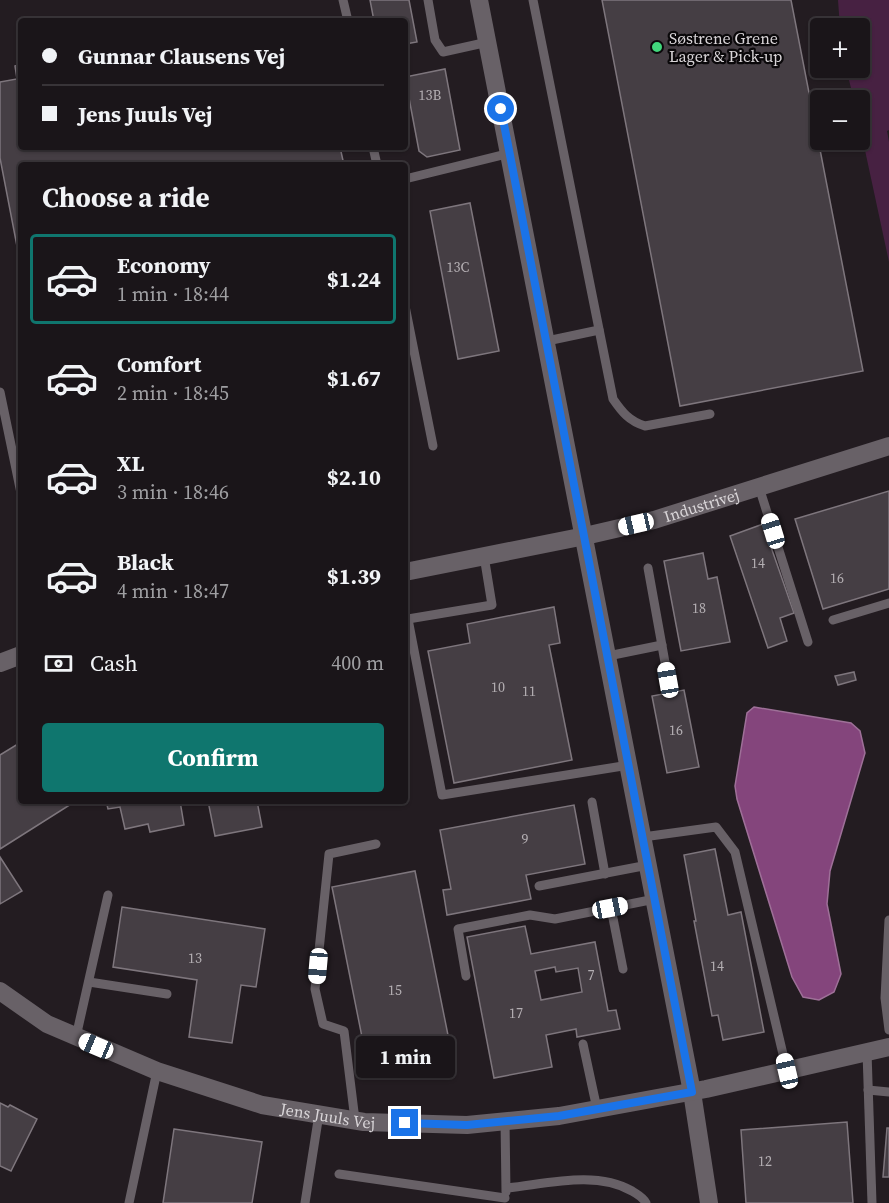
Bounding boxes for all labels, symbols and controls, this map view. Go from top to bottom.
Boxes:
map controls [810,18,870,150]
button: + [810,18,870,78]
place label: Søstrene Grene Lager & Pick-up [669,27,782,67]
marker: Søstrene Grene Lager & Pick-up [650,40,664,54]
text: Gunnar Clausens Vej [78,41,285,71]
house number: 13B [419,85,442,105]
button: − [810,90,870,150]
route start [487,95,514,122]
text: Jens Juuls Vej [78,99,213,129]
text: Choose a ride [42,179,210,216]
text: Economy [117,250,211,280]
icon: car [45,252,99,306]
house number: 13C [447,257,470,277]
text: $1.24 [327,264,381,294]
text: 1 min · 18:44 [117,280,229,308]
text: Comfort [117,349,201,379]
icon: car [45,351,99,405]
text: $1.67 [327,363,381,393]
text: 2 min · 18:45 [117,379,229,407]
text: XL [117,448,144,478]
icon: car [45,450,99,504]
text: $2.10 [327,462,381,492]
text: 3 min · 18:46 [117,478,229,506]
street label: Industrivej [661,483,742,527]
car [616,511,656,537]
car [759,511,787,551]
text: Black [117,547,174,577]
icon: car [45,549,99,603]
house number: 14 [751,553,765,573]
text: $1.39 [327,561,381,591]
house number: 16 [830,568,844,588]
text: 4 min · 18:47 [117,577,229,605]
house number: 18 [692,598,706,618]
icon: cash [42,647,75,680]
text: Cash [90,648,138,678]
text: 400 m [331,649,384,677]
car [656,661,680,699]
house number: 10 [491,677,505,697]
house number: 11 [522,681,536,701]
house number: 16 [669,720,683,740]
button: Confirm [42,723,384,792]
house number: 9 [522,829,529,849]
car [591,896,629,920]
car [307,947,329,985]
house number: 13 [188,948,202,968]
house number: 14 [710,956,724,976]
house number: 7 [588,965,595,985]
house number: 15 [388,980,402,1000]
house number: 17 [509,1003,523,1023]
car [76,1031,116,1061]
callout: 1 min [356,1036,454,1078]
text: 1 min [380,1043,431,1071]
car [774,1051,800,1091]
street label: Jens Juuls Vej [278,1097,375,1133]
route end [391,1109,418,1136]
house number: 12 [758,1151,772,1171]

